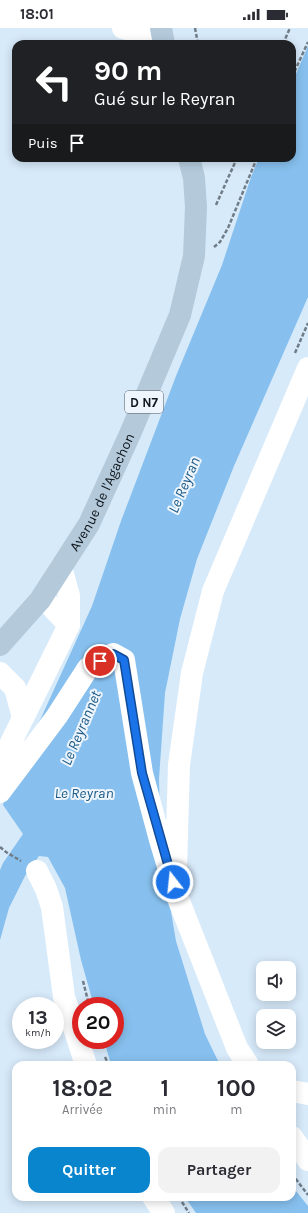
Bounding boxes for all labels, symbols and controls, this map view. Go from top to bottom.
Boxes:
text: 18:01 [20,5,54,23]
text: 90 m [94,54,162,87]
icon: left [28,56,80,108]
text: Gué sur le Reyran [94,88,236,110]
icon: arrive [66,132,88,154]
text: Puis [28,134,58,152]
road number: D N7 [125,391,163,413]
street label: Avenue de l'Agachon [65,430,138,554]
water label: Le Reyran [164,454,204,516]
pin [83,644,117,678]
icon: arrive [89,650,111,672]
water label: Le Reyrannet [57,687,105,768]
water label: Le Reyran [54,784,114,802]
position arrow [152,861,194,903]
map controls [256,961,296,1049]
button: sound [256,961,296,1001]
speed limit sign: 20 [72,997,124,1049]
text: 13 [28,1006,48,1029]
button: layers [256,1009,296,1049]
text: km/h [25,1027,51,1039]
text: 18:02 [52,1074,112,1102]
text: 1 [160,1074,169,1102]
text: 100 [217,1074,256,1102]
text: Arrivée [62,1102,103,1117]
text: min [153,1102,177,1117]
text: m [230,1102,242,1117]
button: Quitter [28,1147,150,1193]
button: Partager [158,1147,280,1193]

